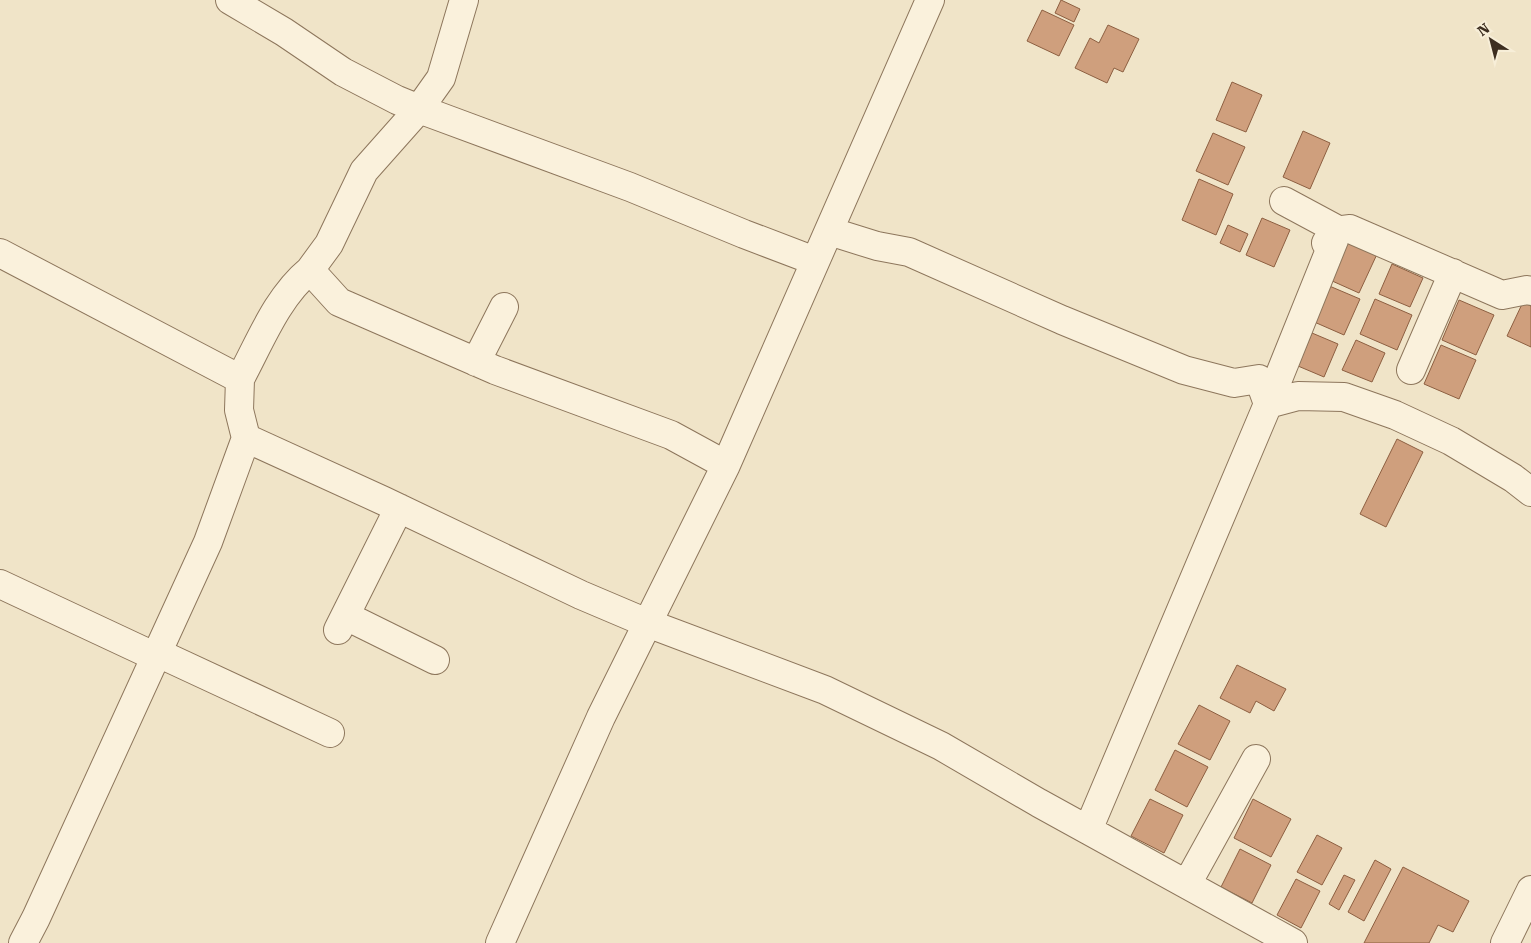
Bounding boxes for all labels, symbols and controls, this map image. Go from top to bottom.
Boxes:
north arrow [1466,15,1516,65]
text: N [1474,20,1493,39]

